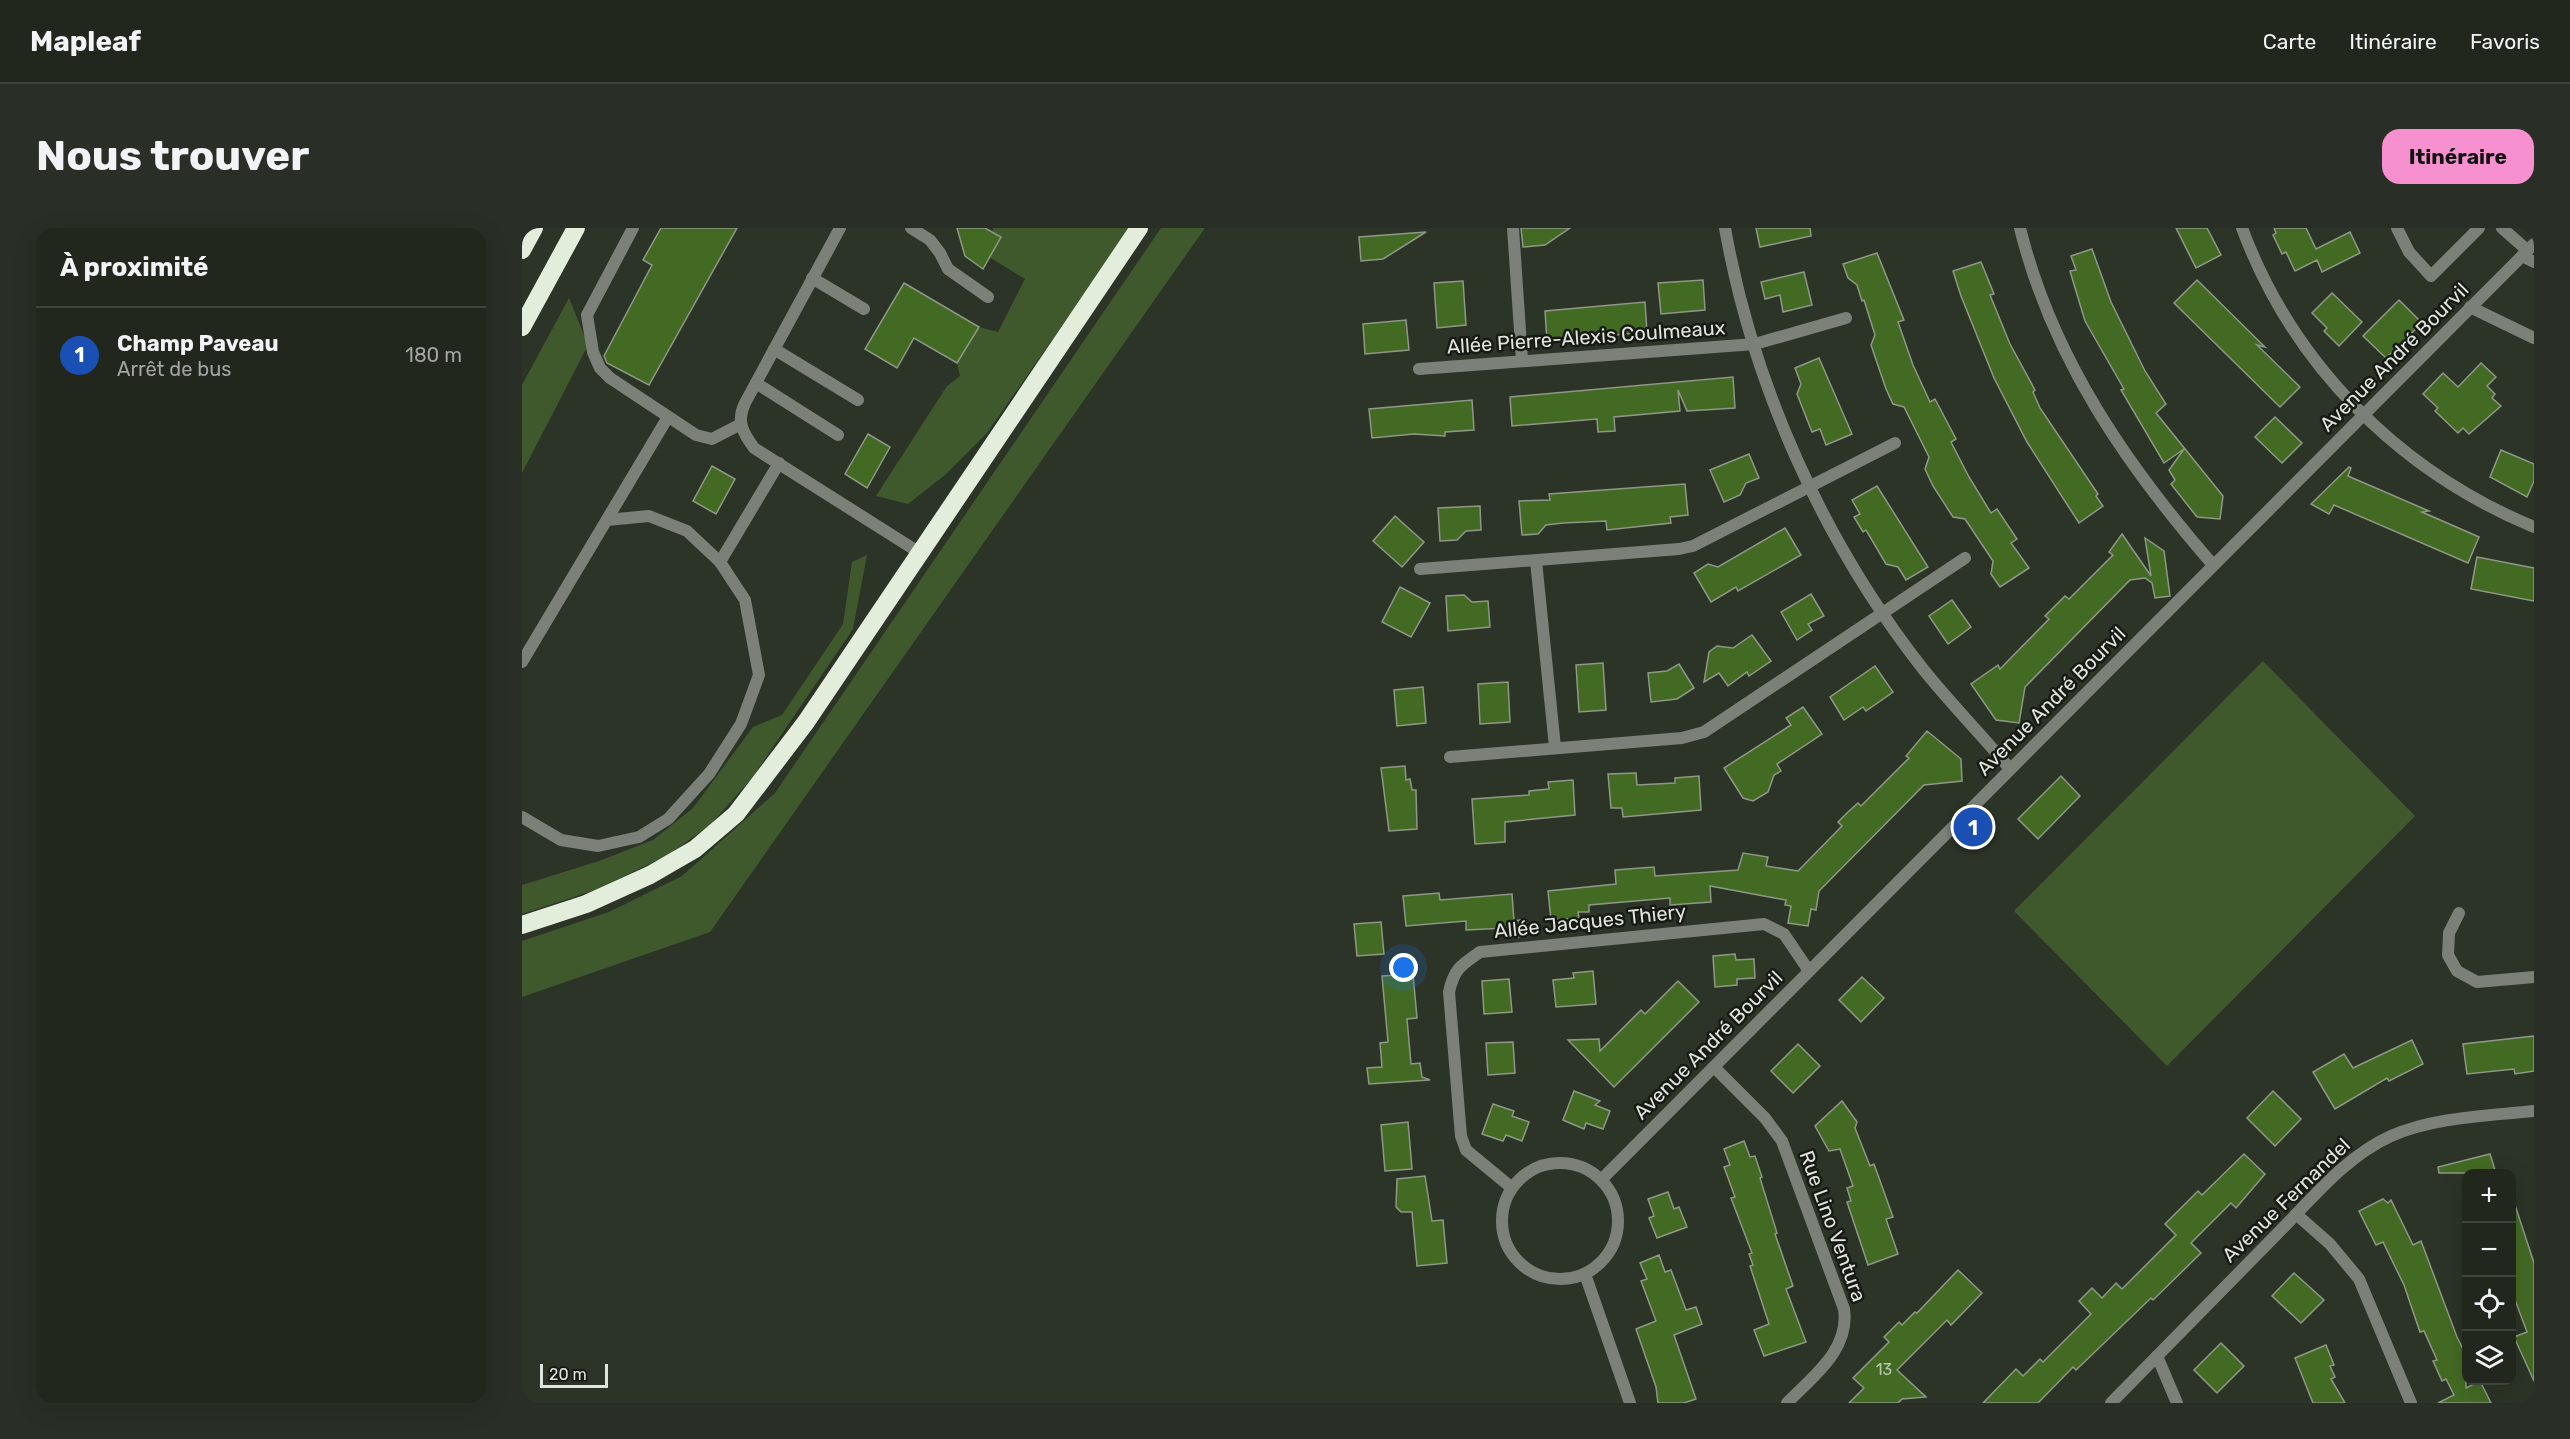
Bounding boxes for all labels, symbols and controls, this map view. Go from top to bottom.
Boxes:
text: Mapleaf [30,25,141,58]
text: Carte [2263,29,2316,54]
text: Itinéraire [2349,29,2437,54]
text: Favoris [2470,29,2540,54]
button: Itinéraire [2382,129,2534,184]
text: Nous trouver [36,131,309,181]
text: À proximité [60,252,209,283]
street label: Avenue André Bourvil [2315,278,2473,436]
street label: Allée Pierre-Alexis Coulmeaux [1446,315,1726,359]
text: Champ Paveau [117,330,279,357]
text: 1 [75,343,84,367]
text: 180 m [405,343,462,367]
text: Arrêt de bus [117,357,231,381]
street label: Avenue André Bourvil [1972,622,2130,780]
pin: 1 [1954,804,1992,850]
street label: Allée Jacques Thiery [1493,899,1687,943]
your location [1389,953,1418,982]
street label: Avenue André Bourvil [1629,966,1787,1124]
street label: Avenue Fernandel [2217,1133,2355,1267]
street label: Rue Lino Ventura [1795,1147,1871,1305]
map controls [2462,1169,2516,1385]
button: + [2462,1169,2516,1223]
button: − [2462,1223,2516,1277]
button: locate [2462,1277,2516,1331]
button: layers [2462,1331,2516,1385]
house number: 13 [1876,1360,1892,1379]
scale bar [540,1361,608,1388]
text: 20 m [549,1365,587,1384]

